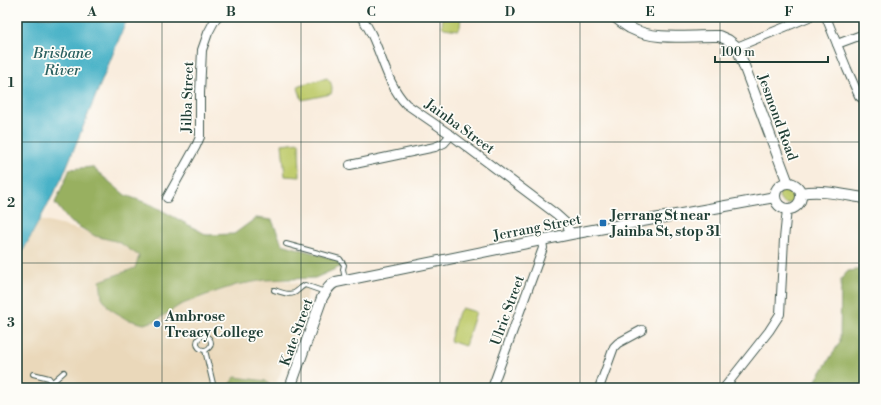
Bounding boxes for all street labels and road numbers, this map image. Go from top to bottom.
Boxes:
street label: Jilba Street [178,61,198,134]
street label: Jesmond Road [753,71,801,163]
street label: Jainba Street [420,95,498,158]
street label: Jerrang Street [491,211,583,245]
street label: Ulric Street [487,273,529,348]
street label: Kate Street [276,296,317,369]

